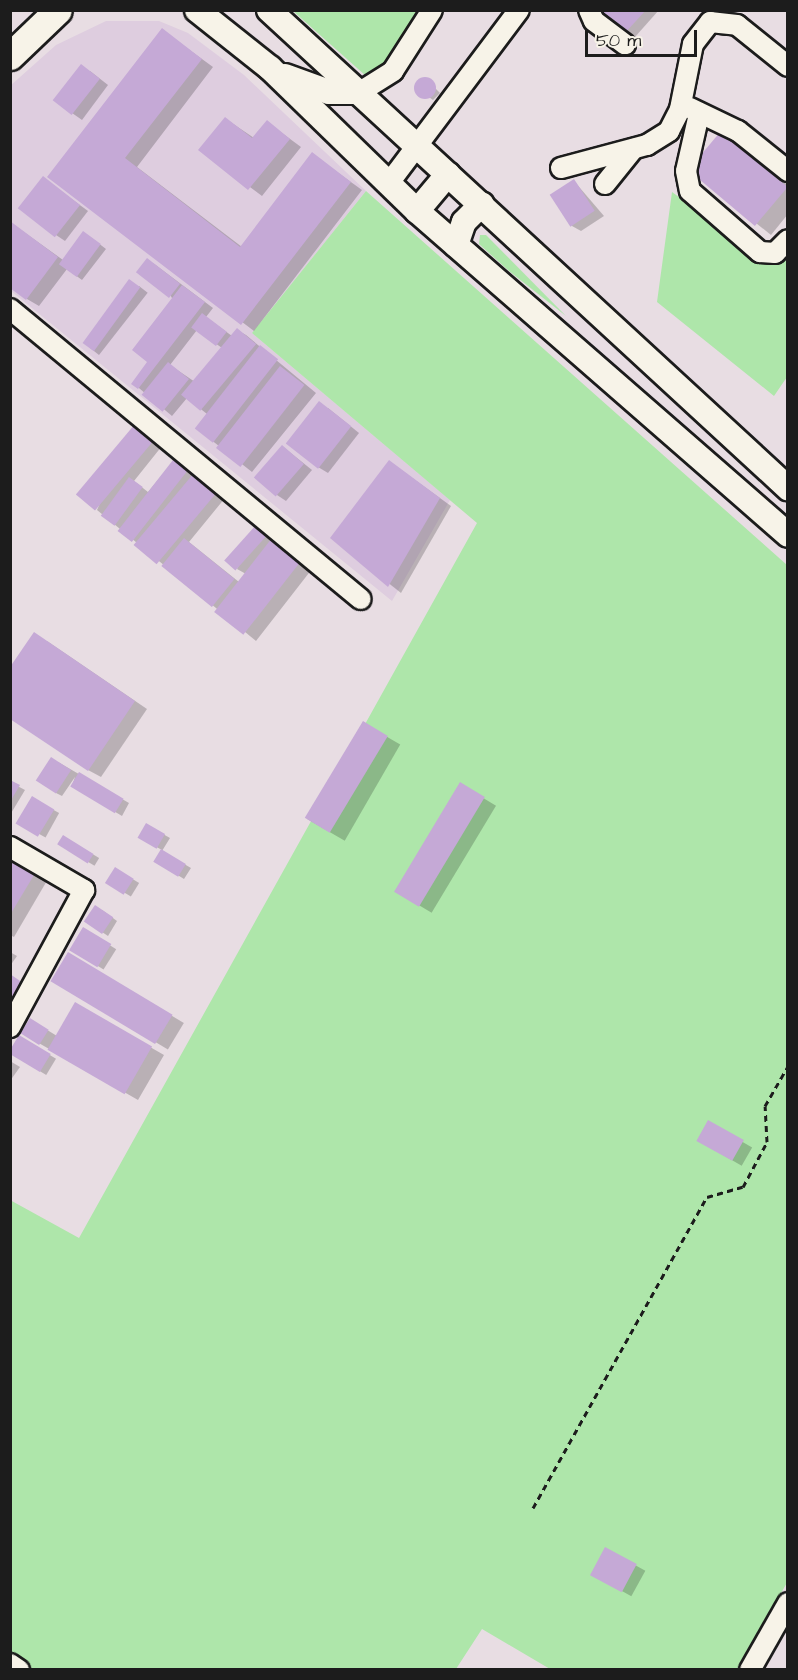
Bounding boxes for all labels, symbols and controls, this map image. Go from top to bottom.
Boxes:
scale bar [588,18,700,56]
text: 50 m [596,28,641,53]

